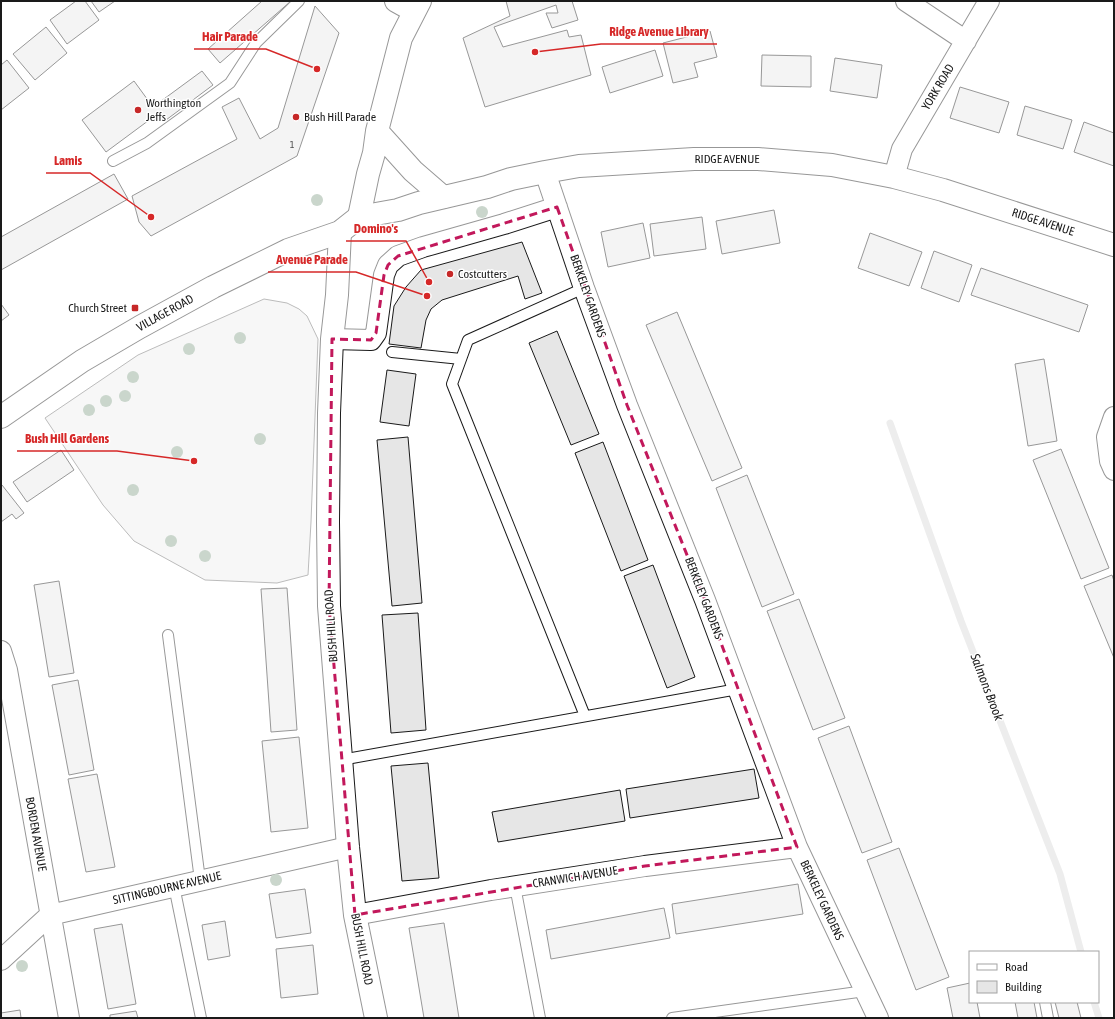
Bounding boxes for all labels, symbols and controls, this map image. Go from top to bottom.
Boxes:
callout: Ridge Avenue Library [601,19,717,44]
callout: Hair Parade [194,24,266,49]
text: Ridge Avenue Library [609,24,709,39]
text: Hair Parade [202,29,258,44]
street label: YORK ROAD [919,61,957,112]
place label: Worthington Jeffs [146,96,201,124]
marker: Worthington Jeffs [133,105,143,115]
place label: Bush Hill Parade [304,110,376,124]
marker: Bush Hill Parade [291,112,301,122]
house number: 1 [290,139,295,150]
callout: Lamis [46,148,90,173]
street label: RIDGE AVENUE [695,152,759,166]
text: Lamis [54,153,82,168]
street label: RIDGE AVENUE [1010,205,1076,239]
callout: Domino's [346,216,406,241]
text: Domino's [354,221,399,236]
callout: Avenue Parade [268,247,356,272]
text: Avenue Parade [275,252,348,267]
street label: BERKELEY GARDENS [567,253,609,339]
place label: Costcutters [458,267,507,281]
marker: Costcutters [445,269,455,279]
street label: VILLAGE ROAD [134,292,196,334]
place label: Church Street [68,301,128,315]
marker: Church Street [130,303,140,313]
callout: Bush Hill Gardens [17,426,117,451]
text: Bush Hill Gardens [25,431,109,446]
street label: BERKELEY GARDENS [682,555,726,641]
street label: BUSH HILL ROAD [321,589,341,663]
water label: Salmons Brook [967,650,1007,723]
street label: BORDEN AVENUE [23,796,49,872]
street label: BERKELEY GARDENS [797,858,847,942]
street label: CRANWICH AVENUE [531,863,619,891]
street label: SITTINGBOURNE AVENUE [112,869,222,907]
street label: BUSH HILL ROAD [348,912,376,986]
legend [969,951,1099,1003]
text: Road [1005,960,1028,974]
text: Building [1005,980,1043,994]

